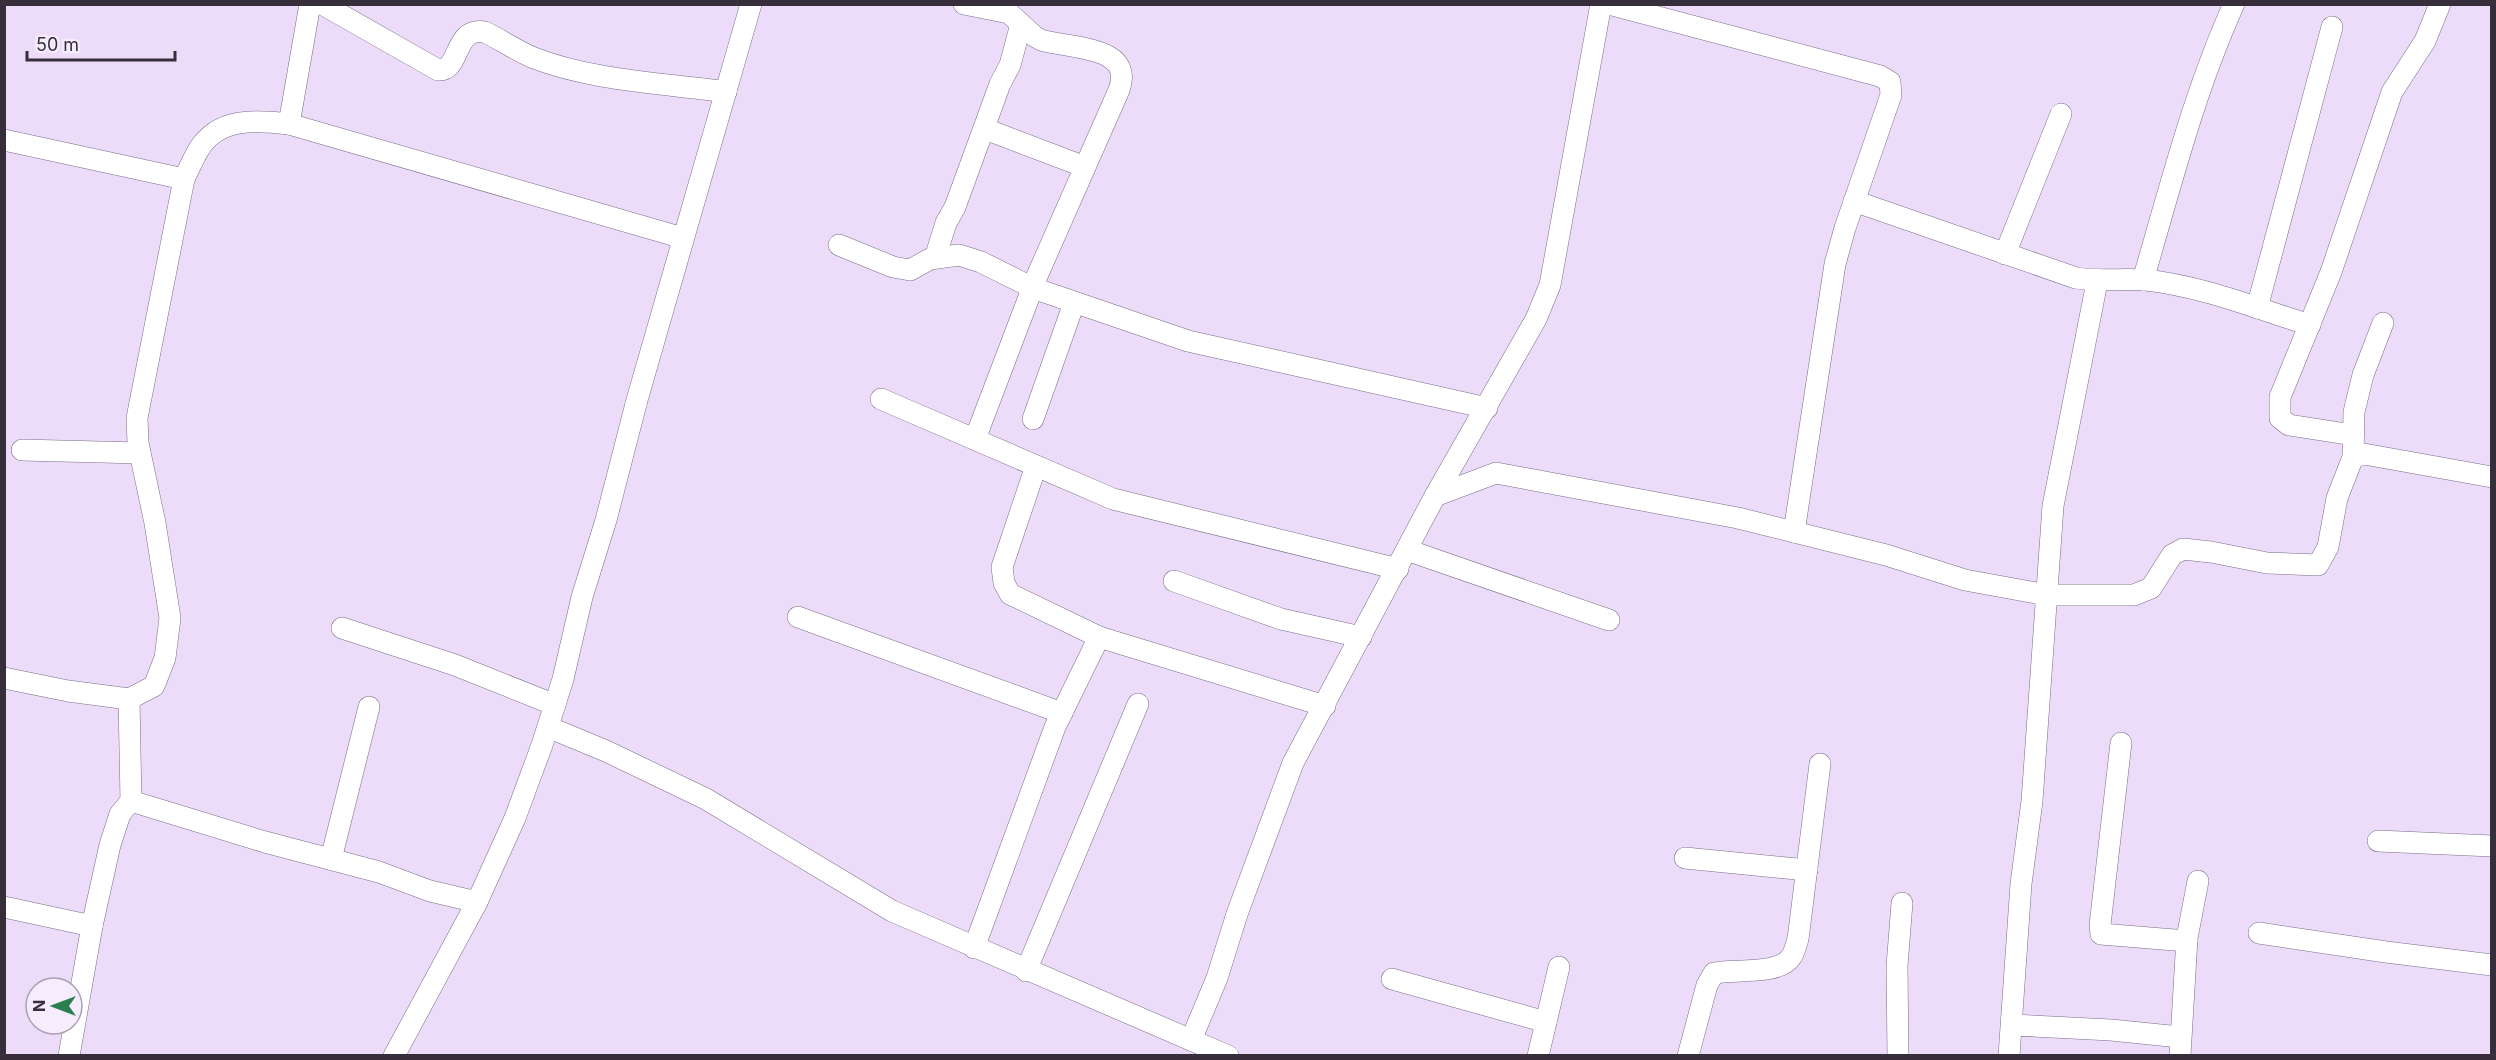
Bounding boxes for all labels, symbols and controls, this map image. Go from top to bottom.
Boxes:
scale bar [27,24,176,62]
text: 50 m [36,34,79,55]
north arrow [24,976,84,1036]
text: N [29,1000,49,1012]

